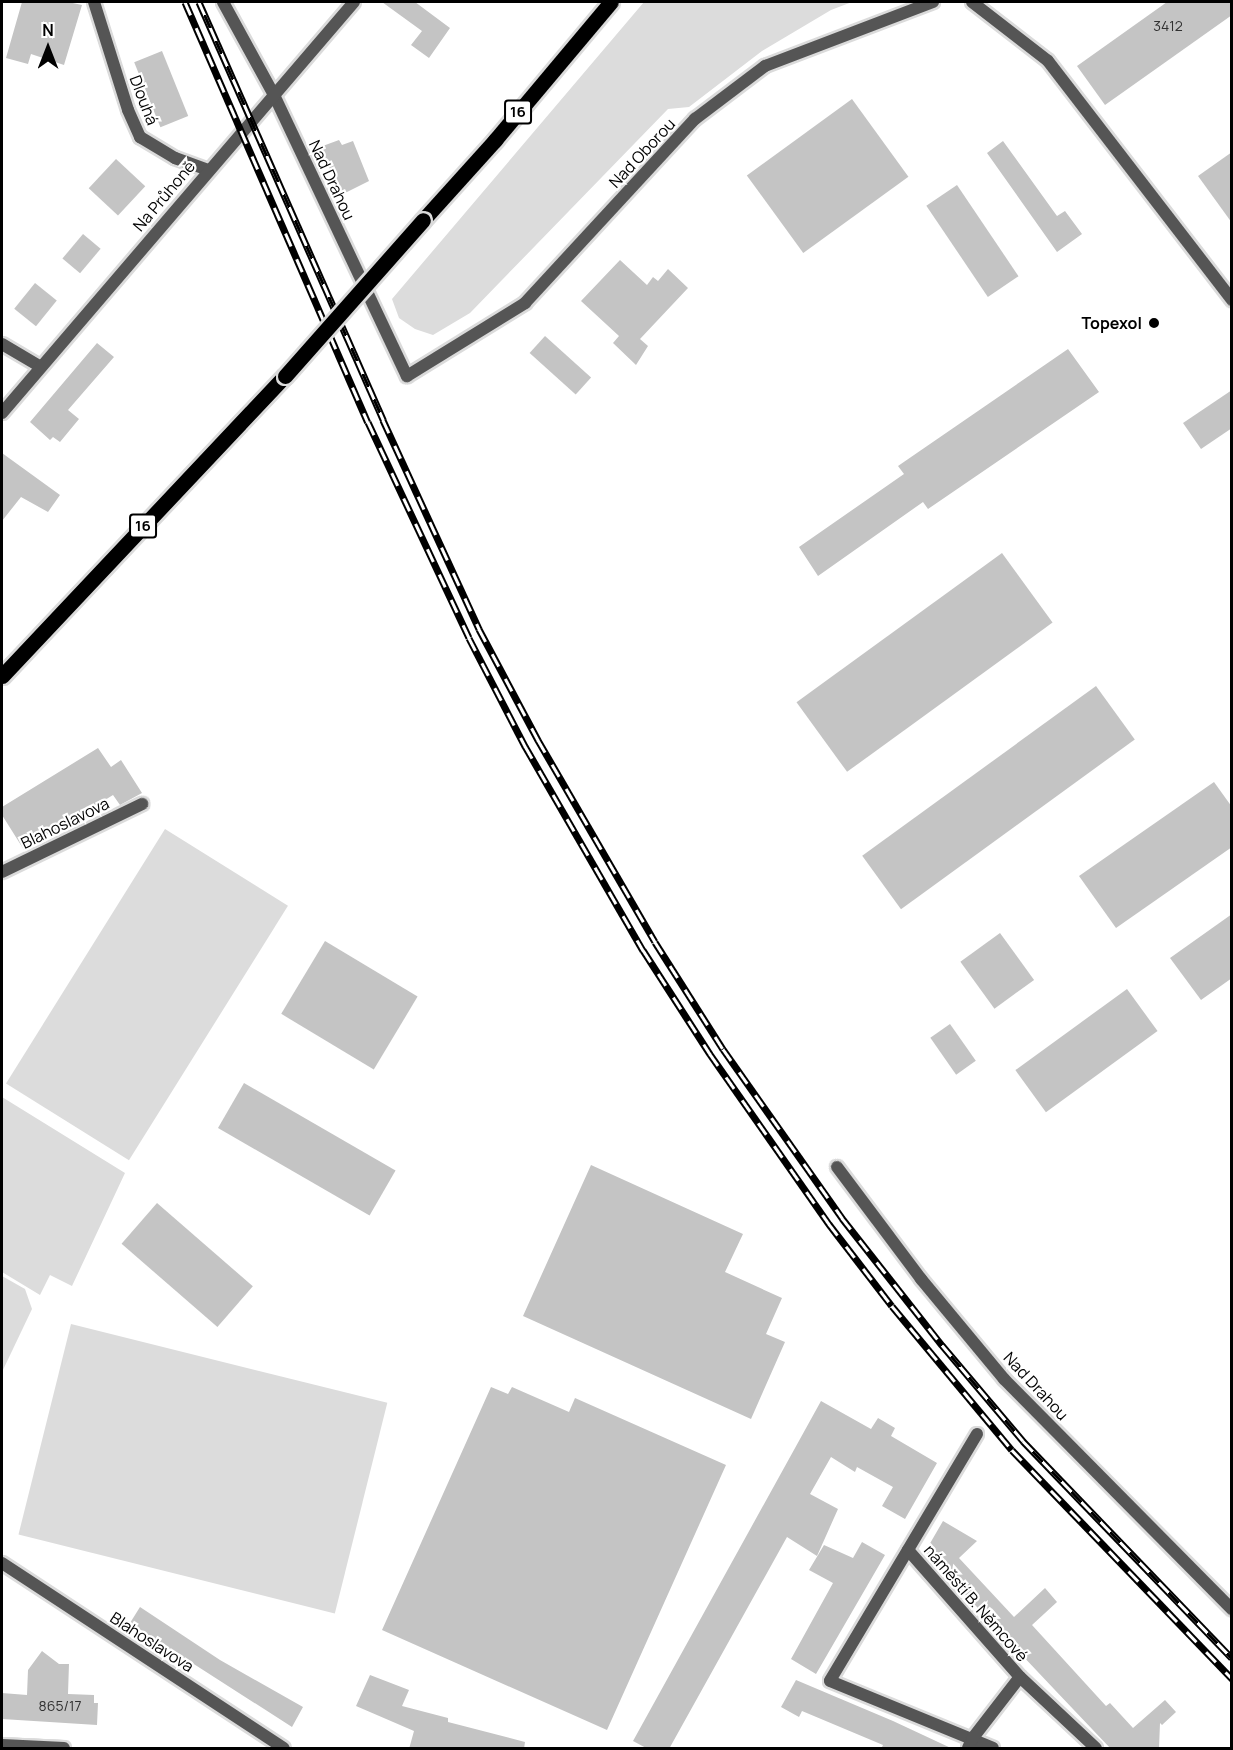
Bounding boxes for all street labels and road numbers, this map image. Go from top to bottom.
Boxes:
street label: Dlouhá [126,72,162,128]
road number: 16 [503,100,533,124]
street label: Nad Oborou [605,114,679,192]
street label: Nad Drahou [305,137,359,223]
street label: Na Průhoně [129,157,199,235]
road number: 16 [128,514,158,538]
street label: Blahoslavova [18,793,112,853]
street label: Nad Drahou [1000,1348,1072,1424]
street label: náměstí B. Němcové [920,1541,1032,1665]
street label: Blahoslavova [107,1608,197,1676]

